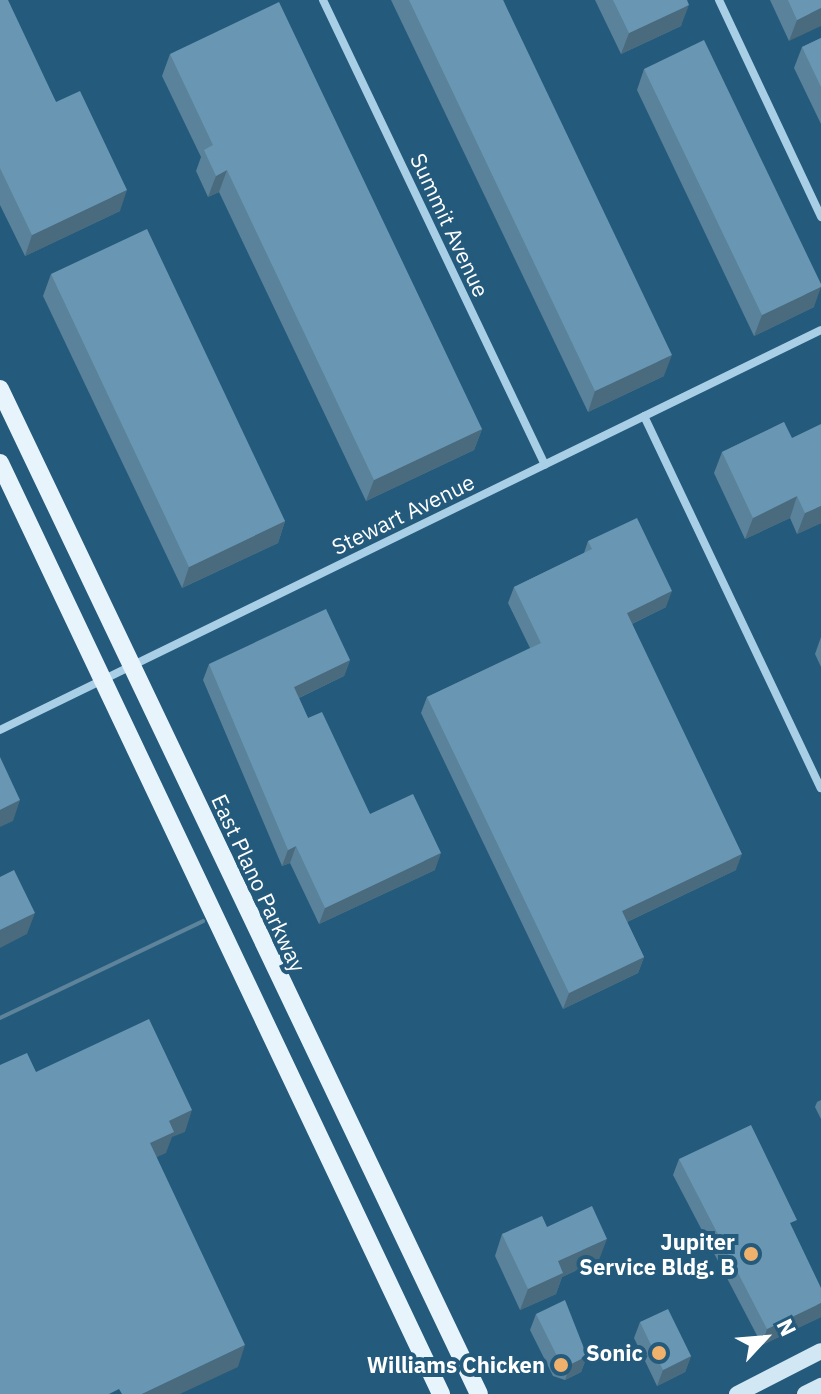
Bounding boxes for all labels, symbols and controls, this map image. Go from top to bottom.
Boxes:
street label: Summit Avenue [405,149,495,301]
street label: Stewart Avenue [327,468,479,560]
street label: East Plano Parkway [206,790,312,976]
place label: Jupiter Service Bldg. B [579,1228,735,1280]
marker: Jupiter Service Bldg. B [742,1245,760,1263]
north arrow [725,1298,805,1378]
text: N [770,1314,804,1341]
place label: Sonic [586,1340,643,1366]
marker: Sonic [650,1344,668,1362]
place label: Williams Chicken [367,1352,545,1378]
marker: Williams Chicken [552,1356,570,1374]

